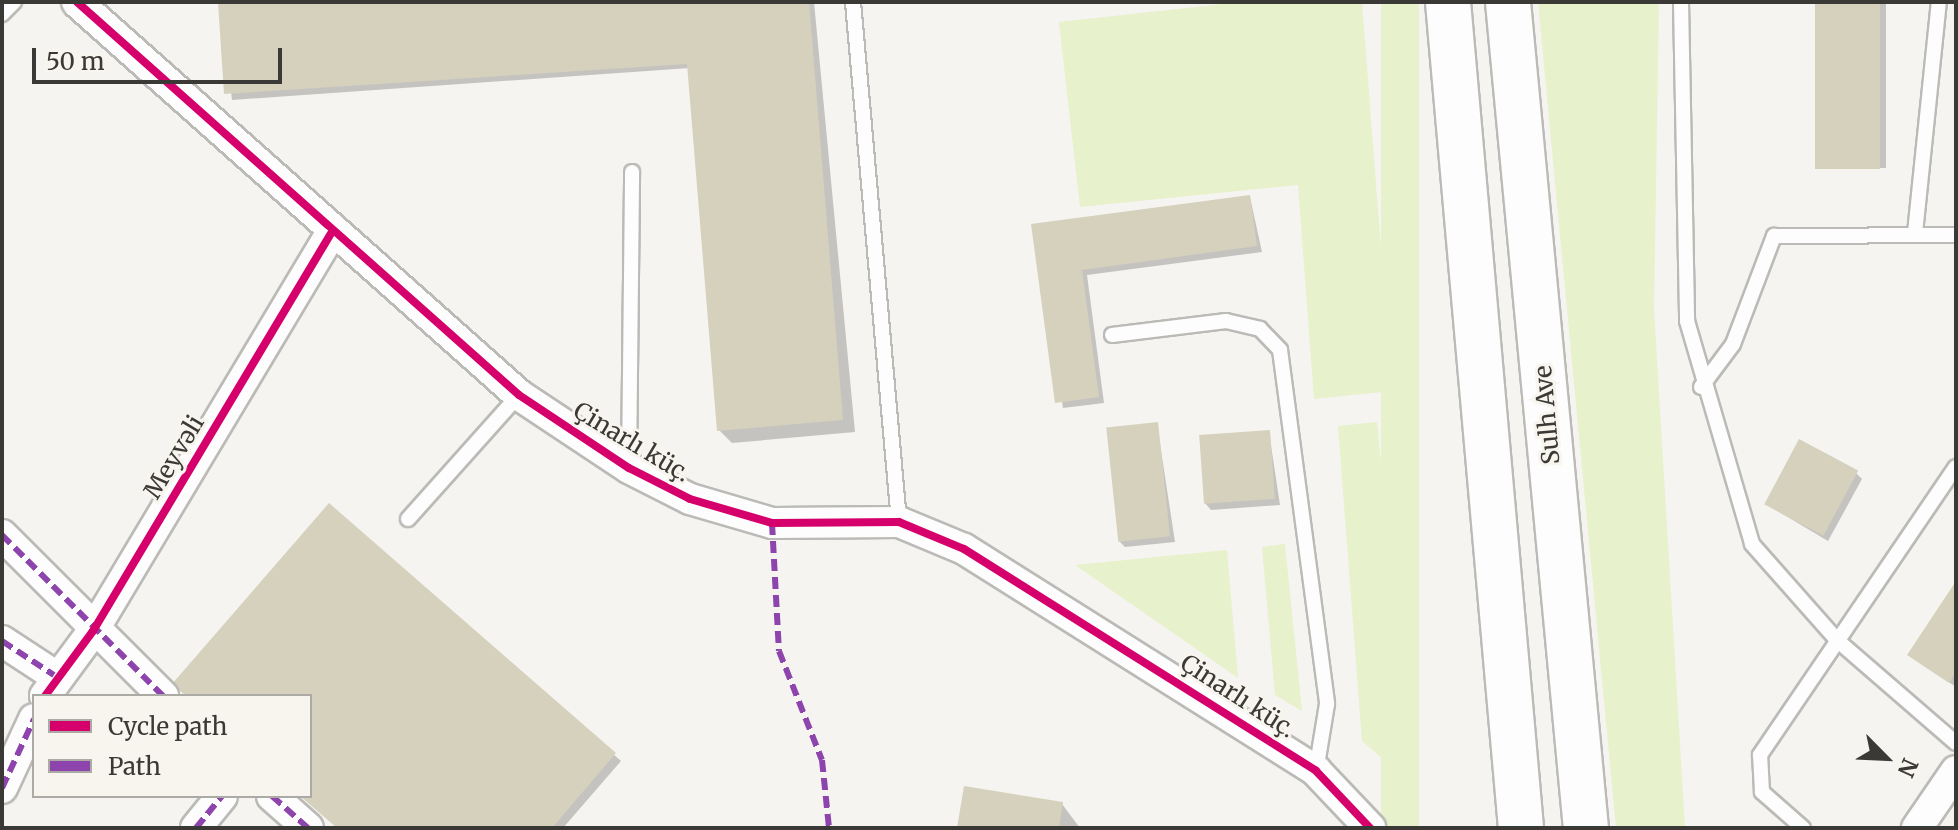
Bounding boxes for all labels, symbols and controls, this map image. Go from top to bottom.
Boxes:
scale bar [36,32,286,82]
text: 50 m [46,46,105,77]
street label: Sulh Ave [1528,364,1566,466]
street label: Çinarlı küç. [568,396,696,488]
street label: Meyvəli [138,410,210,504]
street label: Çinarlı küç. [1175,648,1301,744]
legend [32,694,312,798]
text: Cycle path [108,711,227,742]
north arrow [1846,718,1926,798]
text: Path [108,751,161,782]
text: N [1892,754,1924,781]

